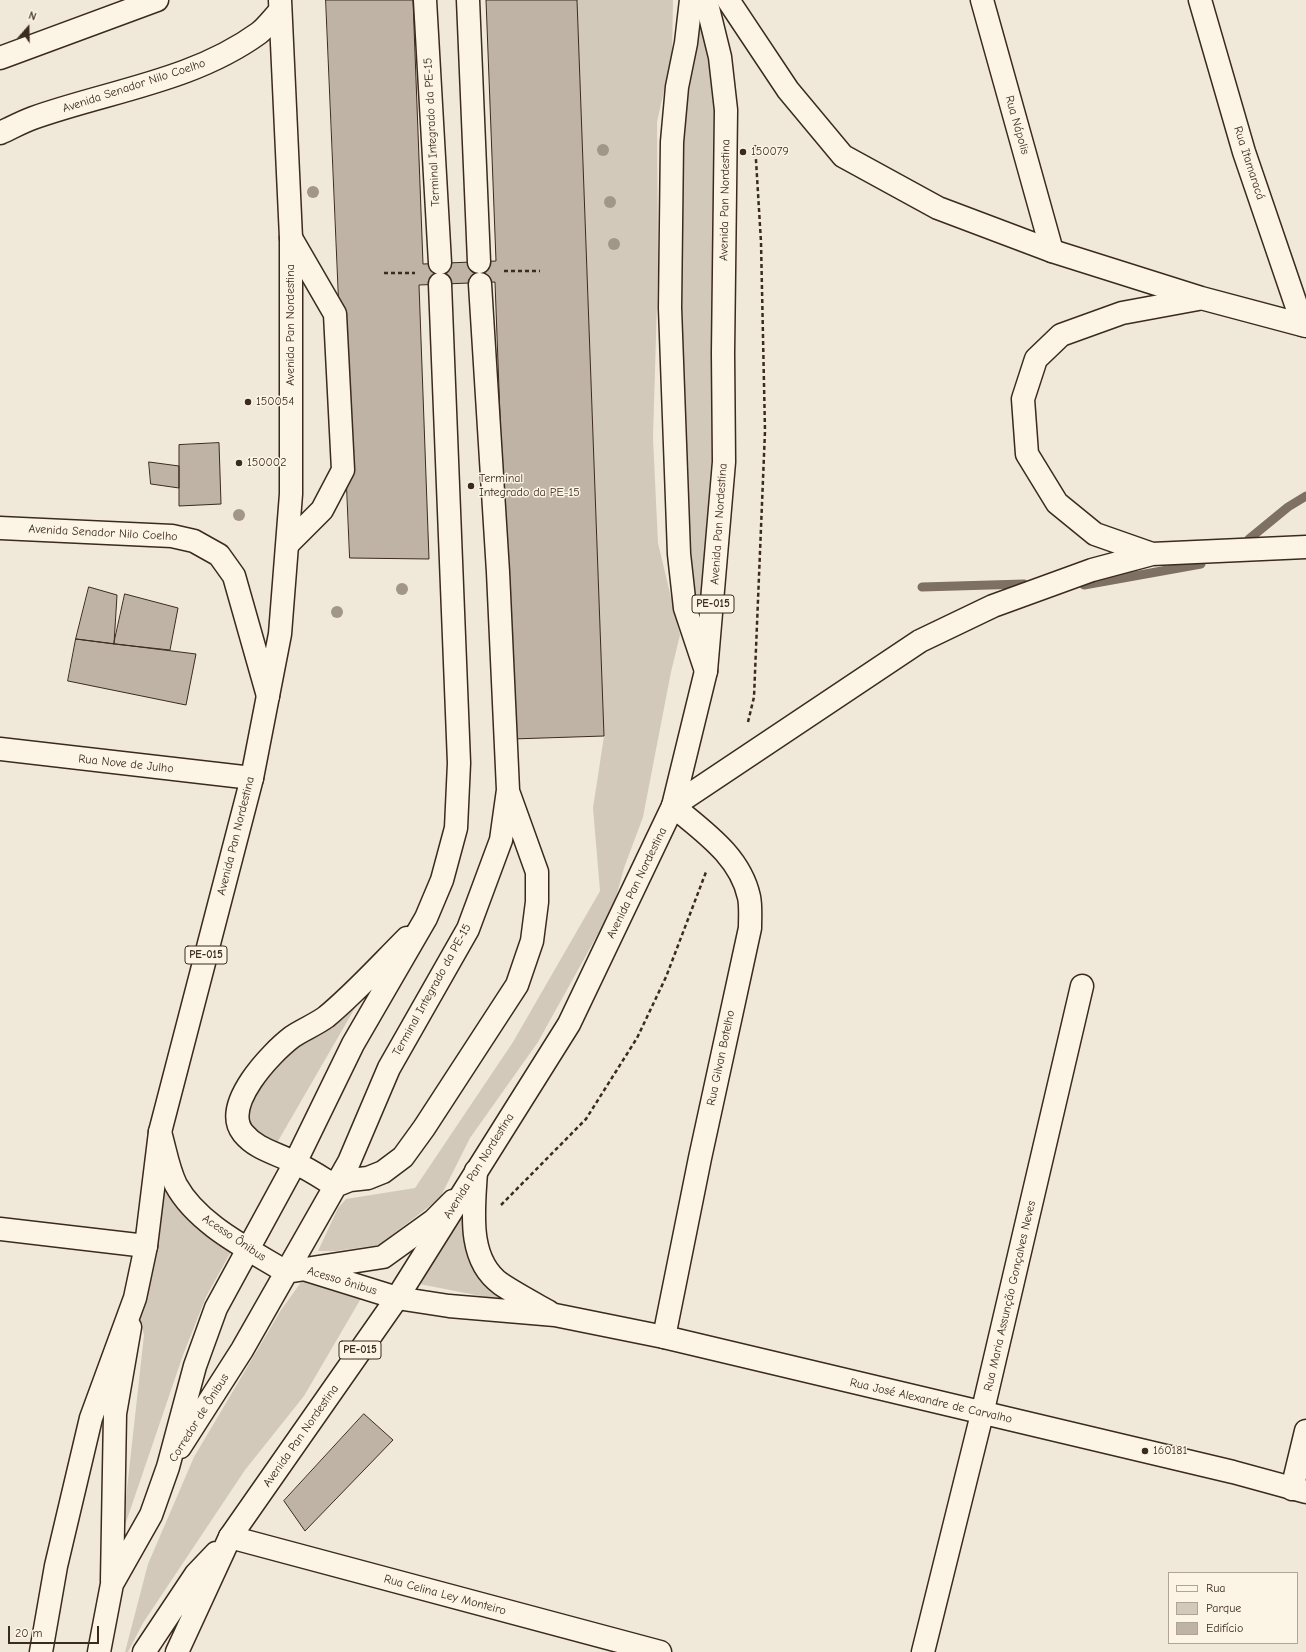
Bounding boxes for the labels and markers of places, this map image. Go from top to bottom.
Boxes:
place label: 150079 [751,145,789,159]
marker: 150079 [738,147,748,157]
place label: 150054 [256,395,294,409]
marker: 150054 [243,397,253,407]
place label: 150002 [247,456,286,470]
marker: 150002 [234,458,244,468]
place label: Terminal Integrado da PE-15 [479,472,580,500]
marker: Terminal Integrado da PE-15 [466,481,476,491]
place label: 160181 [1153,1444,1187,1458]
marker: 160181 [1140,1446,1150,1456]

